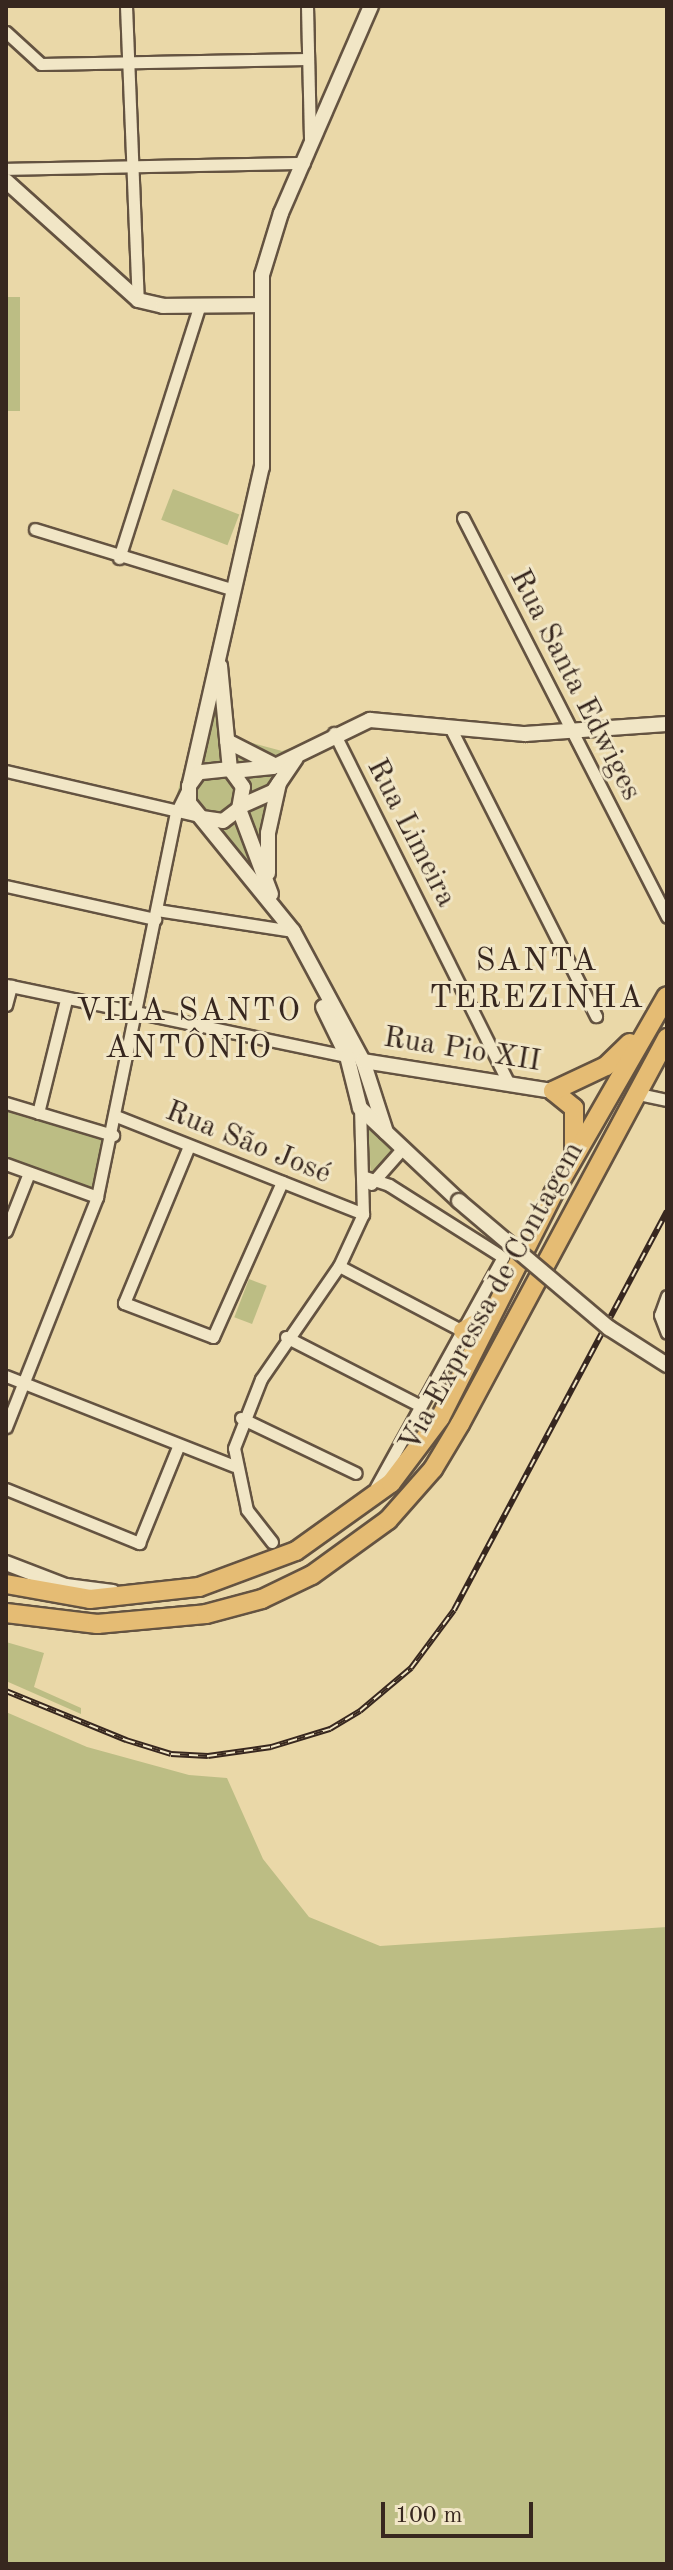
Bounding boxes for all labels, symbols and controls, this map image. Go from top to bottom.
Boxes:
street label: Rua Santa Edwiges [501,563,649,807]
street label: Rua Limeira [358,753,464,913]
district label: SANTA TEREZINHA [429,944,645,1019]
district label: VILA SANTO ANTÔNIO [76,994,302,1069]
street label: Rua Pio XII [381,1020,543,1080]
street label: Rua São José [160,1093,336,1193]
street label: Via Expressa de Contagem [392,1136,592,1458]
scale bar [385,2486,537,2536]
text: 100 m [395,2504,463,2528]

